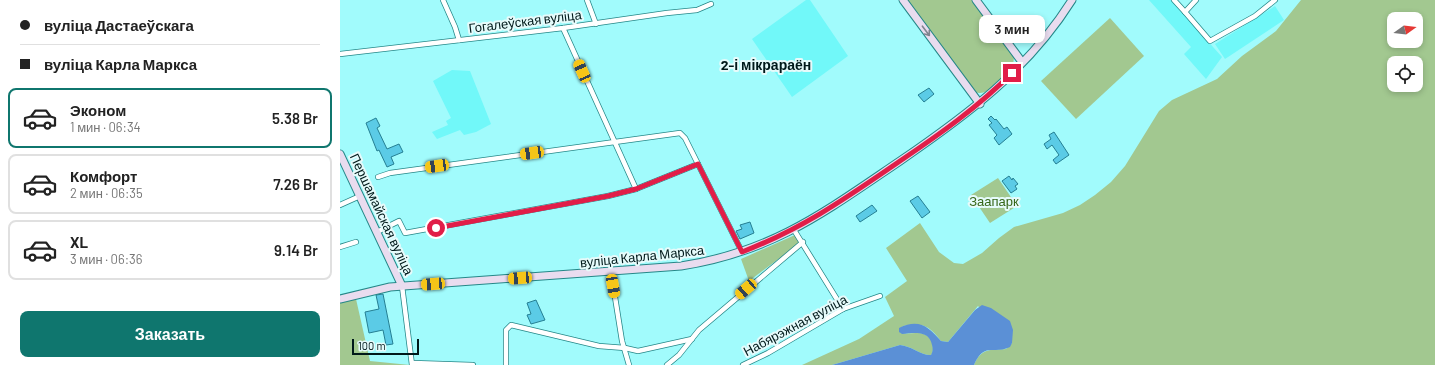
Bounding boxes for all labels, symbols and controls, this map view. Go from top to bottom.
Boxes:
street label: Гогалеўская вуліца [468,6,583,36]
north arrow [1387,12,1423,48]
map controls [1387,12,1423,92]
callout: 3 мин [979,15,1045,43]
text: вуліца Дастаеўскага [44,16,194,34]
text: 3 мин [995,21,1029,37]
one-way arrow [922,26,931,37]
text: вуліца Карла Маркса [44,55,197,73]
district label: 2-і мікрараён [721,56,811,73]
button: locate [1387,56,1423,92]
car [572,58,592,84]
route end [1003,64,1021,82]
icon: car [22,100,58,136]
text: Эконом [70,101,126,119]
text: 5.38 Br [272,109,318,127]
text: 1 мин · 06:34 [70,119,141,135]
car [519,145,545,161]
street label: Першамайская вуліца [347,151,418,278]
car [424,158,450,174]
icon: car [22,166,58,202]
text: Комфорт [70,167,137,185]
text: 7.26 Br [273,175,318,193]
text: 2 мин · 06:35 [70,185,143,201]
park label: Заапарк [969,193,1019,209]
route start [427,219,445,237]
icon: car [22,232,58,268]
text: XL [70,233,88,251]
text: 9.14 Br [274,241,318,259]
street label: вуліца Карла Маркса [579,241,706,270]
text: 3 мин · 06:36 [70,251,142,267]
car [508,271,532,285]
car [605,273,621,299]
car [421,277,445,291]
car [733,277,759,301]
street label: Набярэжная вуліца [740,290,850,359]
button: Заказать [20,311,320,357]
scale bar [352,337,419,356]
text: 100 m [358,339,386,352]

